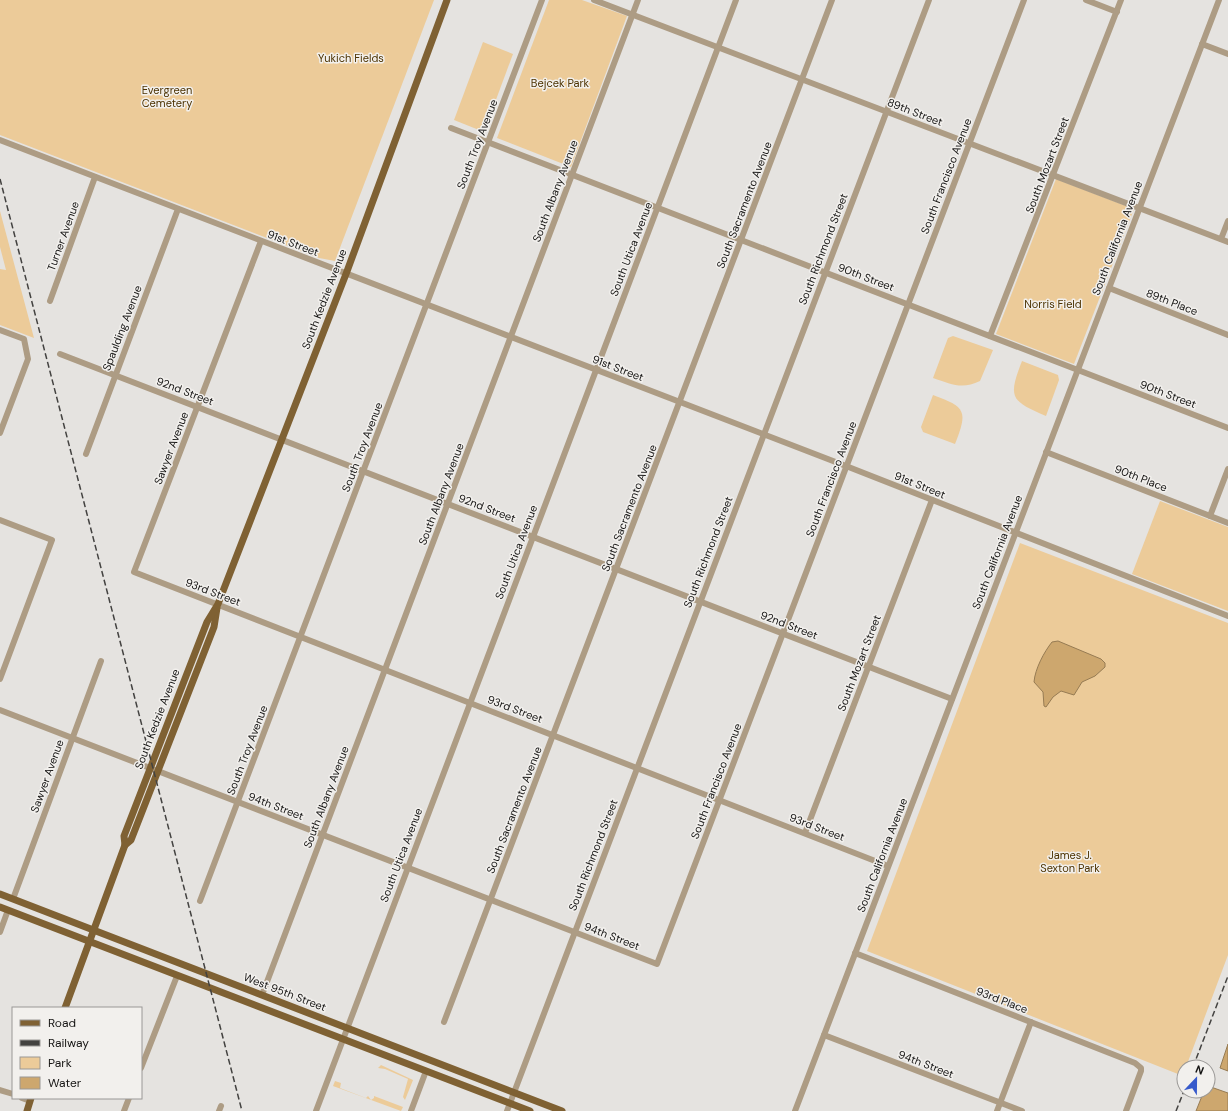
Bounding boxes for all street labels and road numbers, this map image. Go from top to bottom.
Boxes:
street label: 89th Street [885,95,945,129]
street label: South Troy Avenue [453,97,501,191]
street label: South Mozart Street [1022,115,1072,215]
street label: South Francisco Avenue [917,116,975,236]
street label: South Albany Avenue [529,138,581,244]
street label: South Sacramento Avenue [713,140,775,270]
street label: South California Avenue [1089,179,1145,297]
street label: South Richmond Street [795,191,851,307]
street label: Turner Avenue [44,199,82,273]
street label: South Utica Avenue [607,200,655,298]
street label: 91st Street [265,227,321,259]
street label: South Kedzie Avenue [298,247,350,351]
street label: 90th Street [836,260,896,294]
street label: Spaulding Avenue [99,283,145,373]
street label: 89th Place [1144,286,1200,318]
street label: 91st Street [590,352,646,384]
street label: 92nd Street [154,374,216,408]
street label: 90th Street [1138,377,1198,411]
street label: South Troy Avenue [338,400,386,494]
street label: Sawyer Avenue [151,410,191,486]
street label: South Francisco Avenue [802,419,860,539]
street label: South Albany Avenue [415,441,467,547]
street label: South Sacramento Avenue [598,443,660,573]
street label: 90th Place [1113,462,1169,494]
street label: 91st Street [892,468,948,502]
street label: 92nd Street [456,491,518,525]
street label: South California Avenue [969,493,1025,611]
street label: South Richmond Street [680,494,736,610]
street label: South Utica Avenue [492,503,540,601]
street label: 93rd Street [183,575,243,609]
street label: 92nd Street [758,608,820,642]
street label: South Mozart Street [834,613,884,713]
street label: South Kedzie Avenue [131,667,183,771]
street label: 93rd Street [485,692,545,726]
street label: South Troy Avenue [223,703,271,797]
street label: South Francisco Avenue [687,721,745,841]
street label: Sawyer Avenue [27,737,67,815]
street label: South Albany Avenue [300,744,352,850]
street label: South Sacramento Avenue [483,745,545,875]
street label: 94th Street [246,789,306,823]
street label: South California Avenue [854,796,910,914]
street label: South Richmond Street [565,797,621,913]
street label: South Utica Avenue [377,806,425,904]
street label: 93rd Street [787,810,847,844]
street label: 94th Street [582,919,642,953]
street label: West 95th Street [242,970,328,1014]
street label: 93rd Place [974,984,1030,1016]
street label: 94th Street [896,1047,956,1081]

